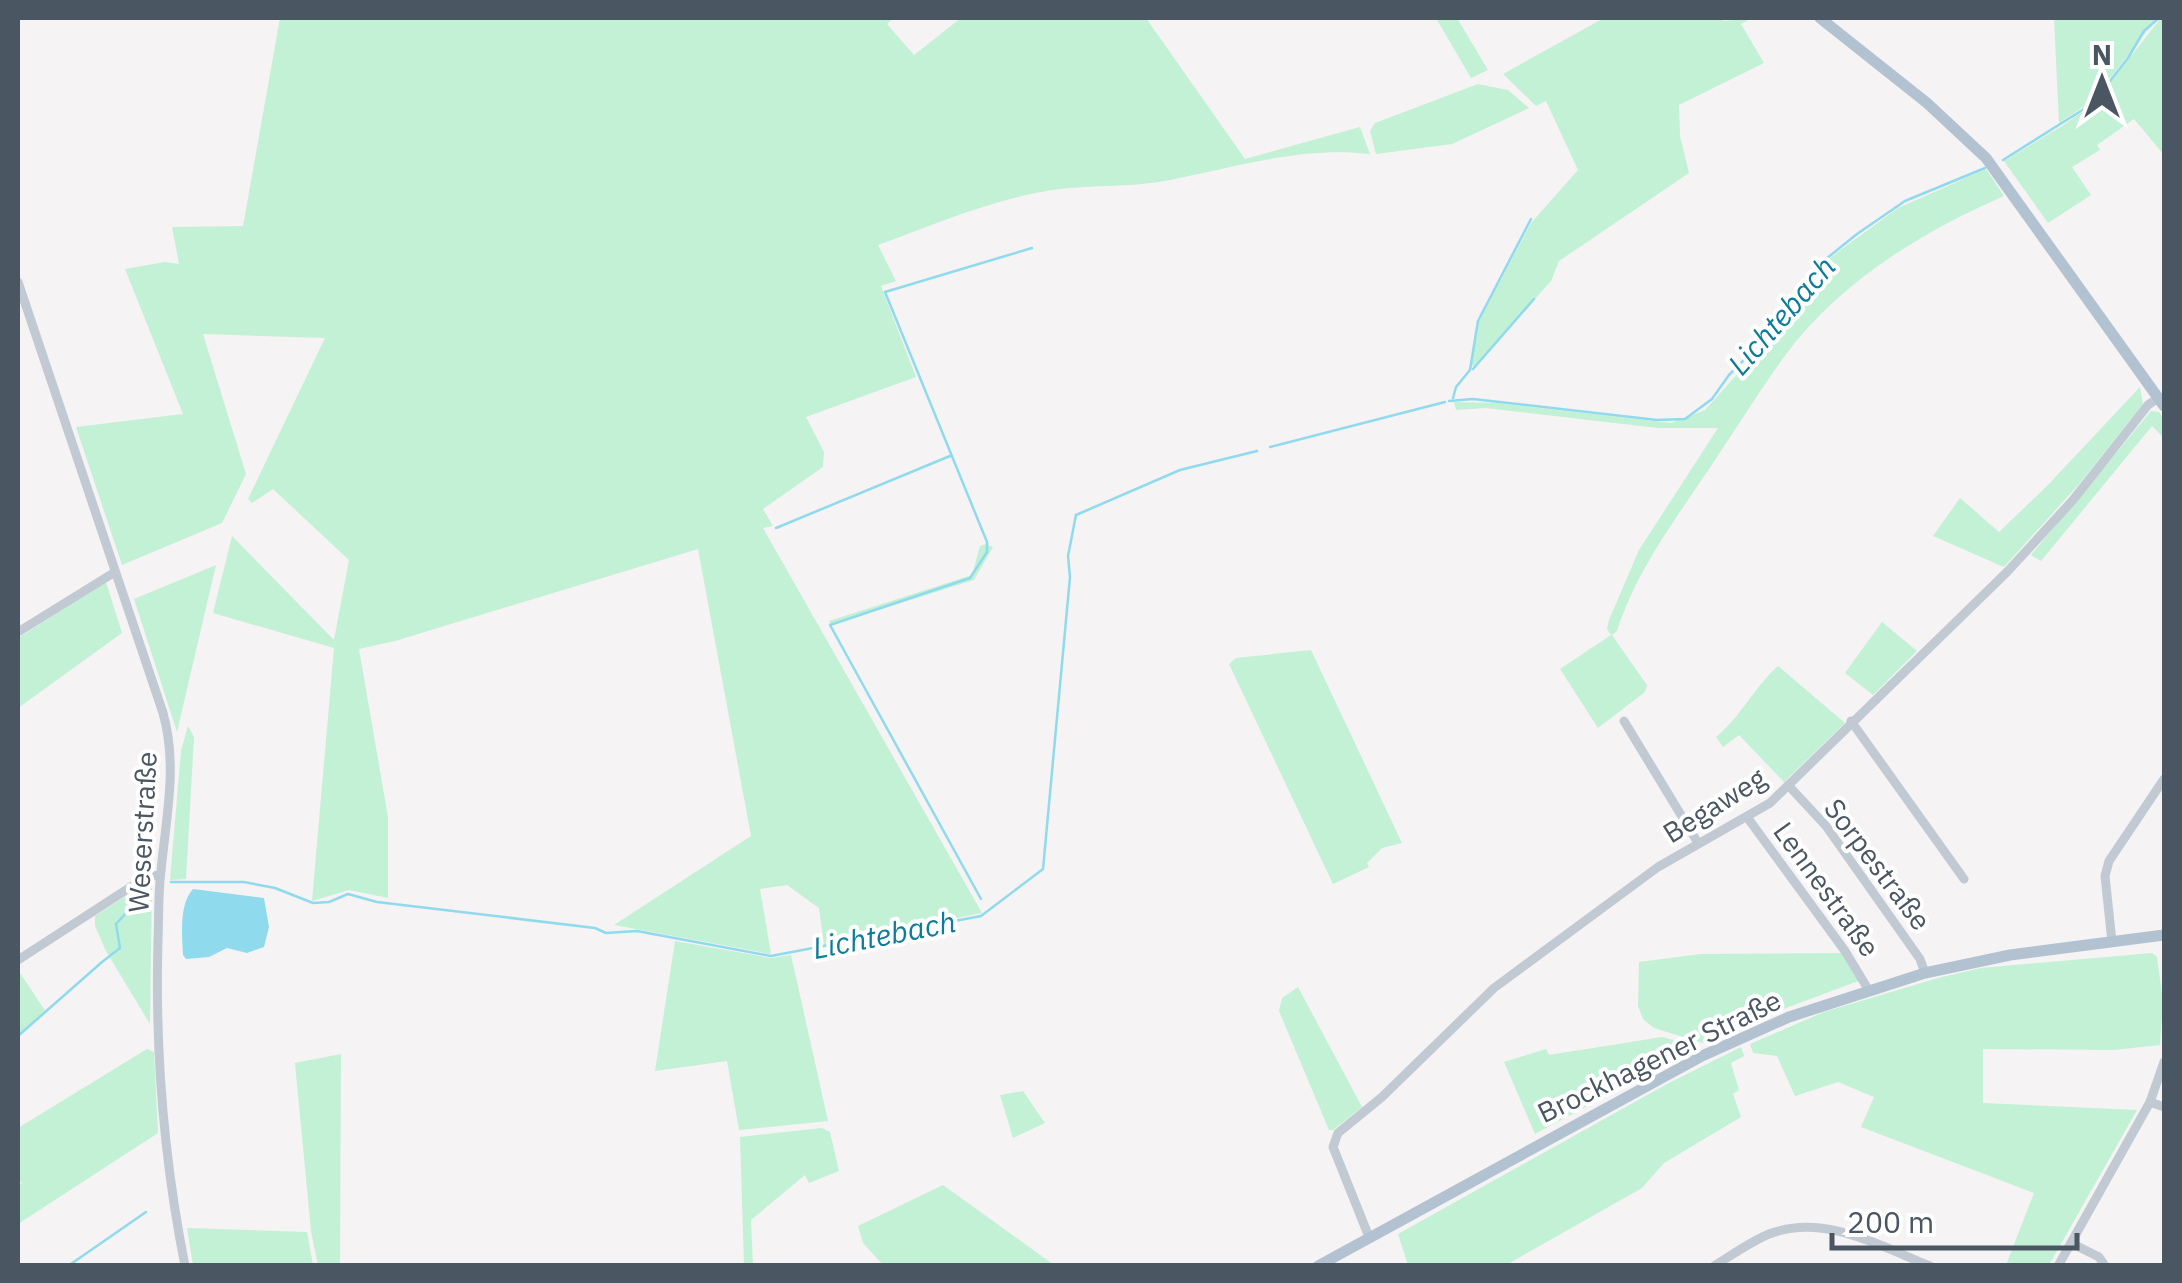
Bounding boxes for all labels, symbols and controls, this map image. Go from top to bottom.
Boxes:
north arrow [2052,30,2152,130]
text: N [2092,36,2112,73]
water label: Lichtebach [1719,247,1843,383]
street label: Weserstraße [119,751,165,913]
street label: Begaweg [1656,759,1773,851]
street label: Sorpestraße [1816,791,1940,937]
street label: Lennestraße [1766,814,1888,964]
water label: Lichtebach [809,901,959,967]
street label: Brockhagener Straße [1531,981,1787,1131]
scale bar [1832,1188,2077,1250]
text: 200 m [1847,1202,1934,1241]

